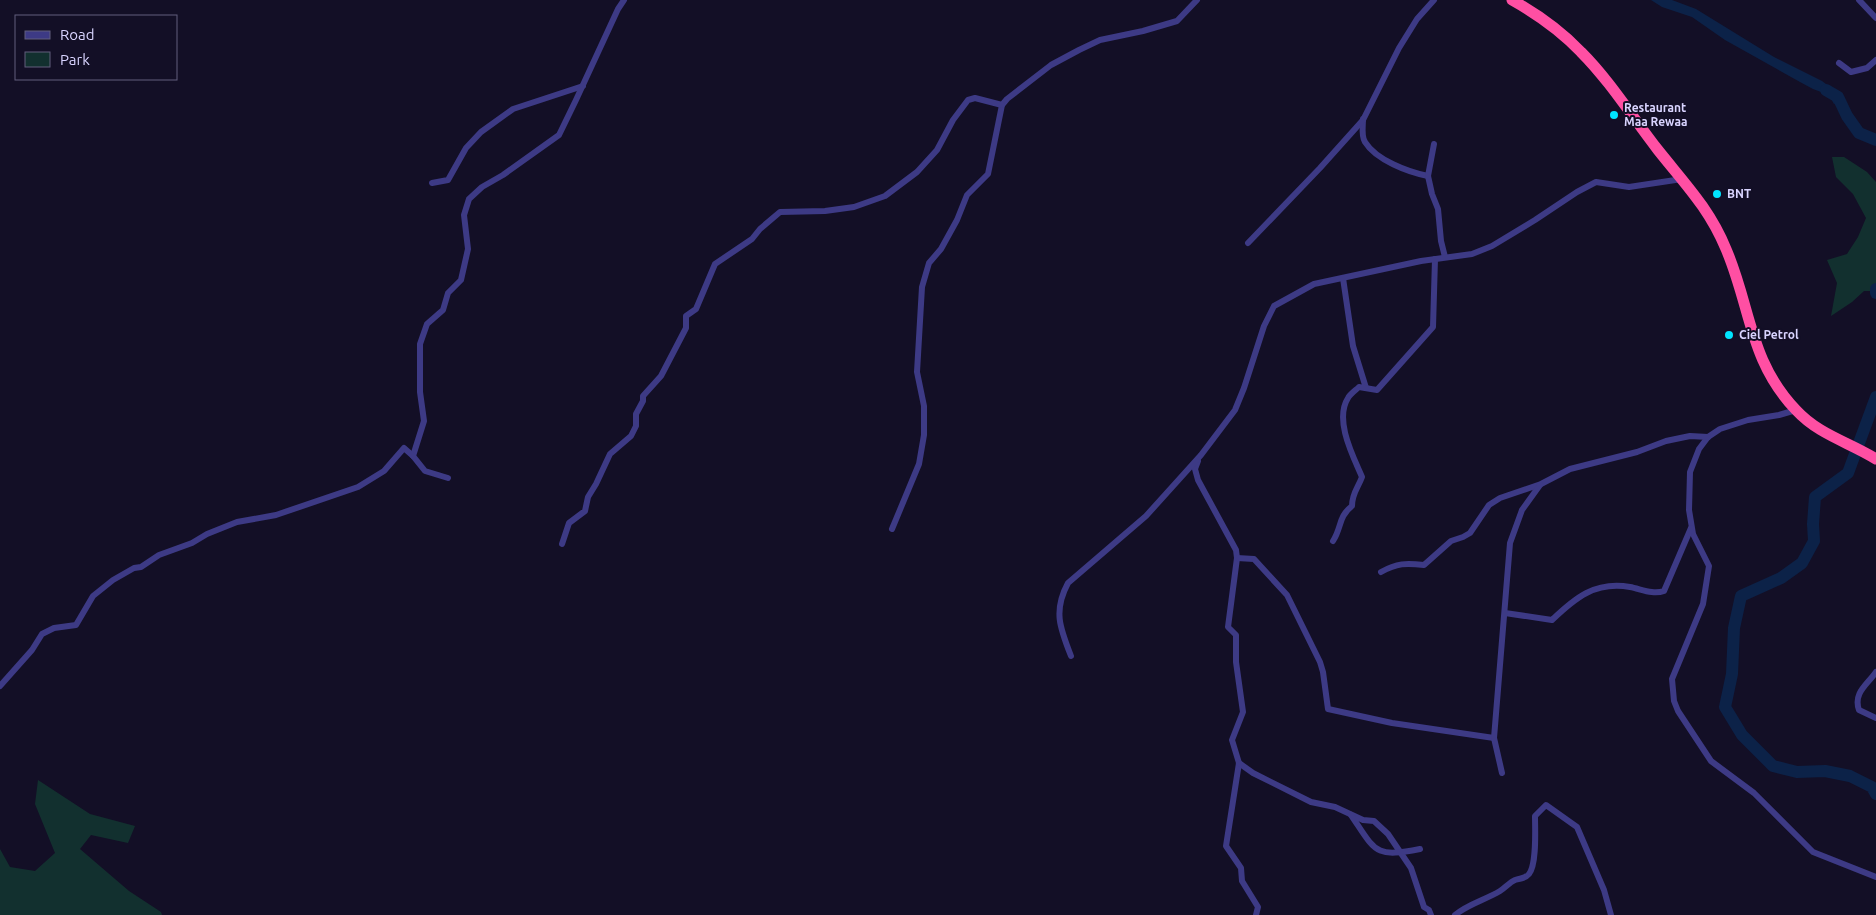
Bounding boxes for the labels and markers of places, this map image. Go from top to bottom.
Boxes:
place label: Restaurant Maa Rewaa [1624,101,1687,128]
marker: Restaurant Maa Rewaa [1608,109,1620,121]
place label: BNT [1727,187,1751,200]
marker: BNT [1711,188,1723,200]
place label: Ciel Petrol [1739,328,1799,341]
marker: Ciel Petrol [1723,329,1735,341]

